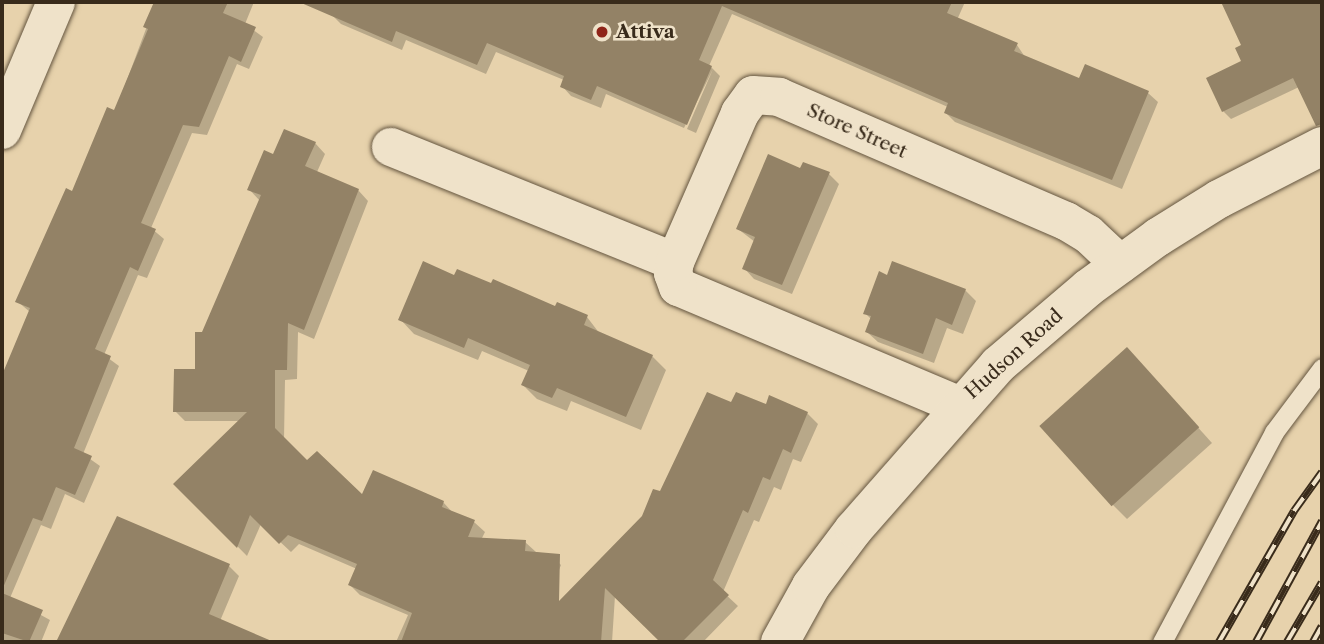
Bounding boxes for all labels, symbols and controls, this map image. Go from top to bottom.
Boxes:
place label: Attiva [616,21,675,43]
marker: Attiva [594,24,610,40]
street label: Store Street [803,99,911,163]
street label: Hudson Road [961,304,1067,404]

